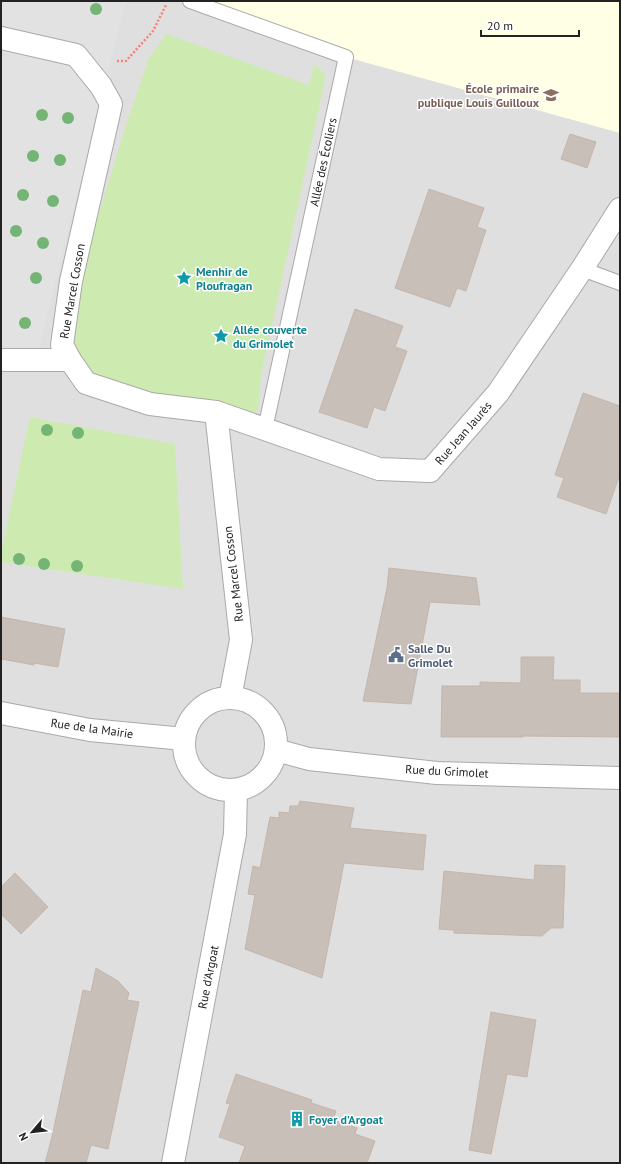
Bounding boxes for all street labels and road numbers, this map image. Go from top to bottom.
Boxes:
street label: Allée des Écoliers [306,116,340,208]
street label: Rue Marcel Cosson [56,242,88,340]
street label: Rue Jean Jaurès [431,398,495,468]
street label: Rue Marcel Cosson [220,525,246,623]
street label: Rue de la Mairie [50,715,134,741]
street label: Rue du Grimolet [405,761,489,781]
street label: Rue d'Argoat [194,944,222,1010]

